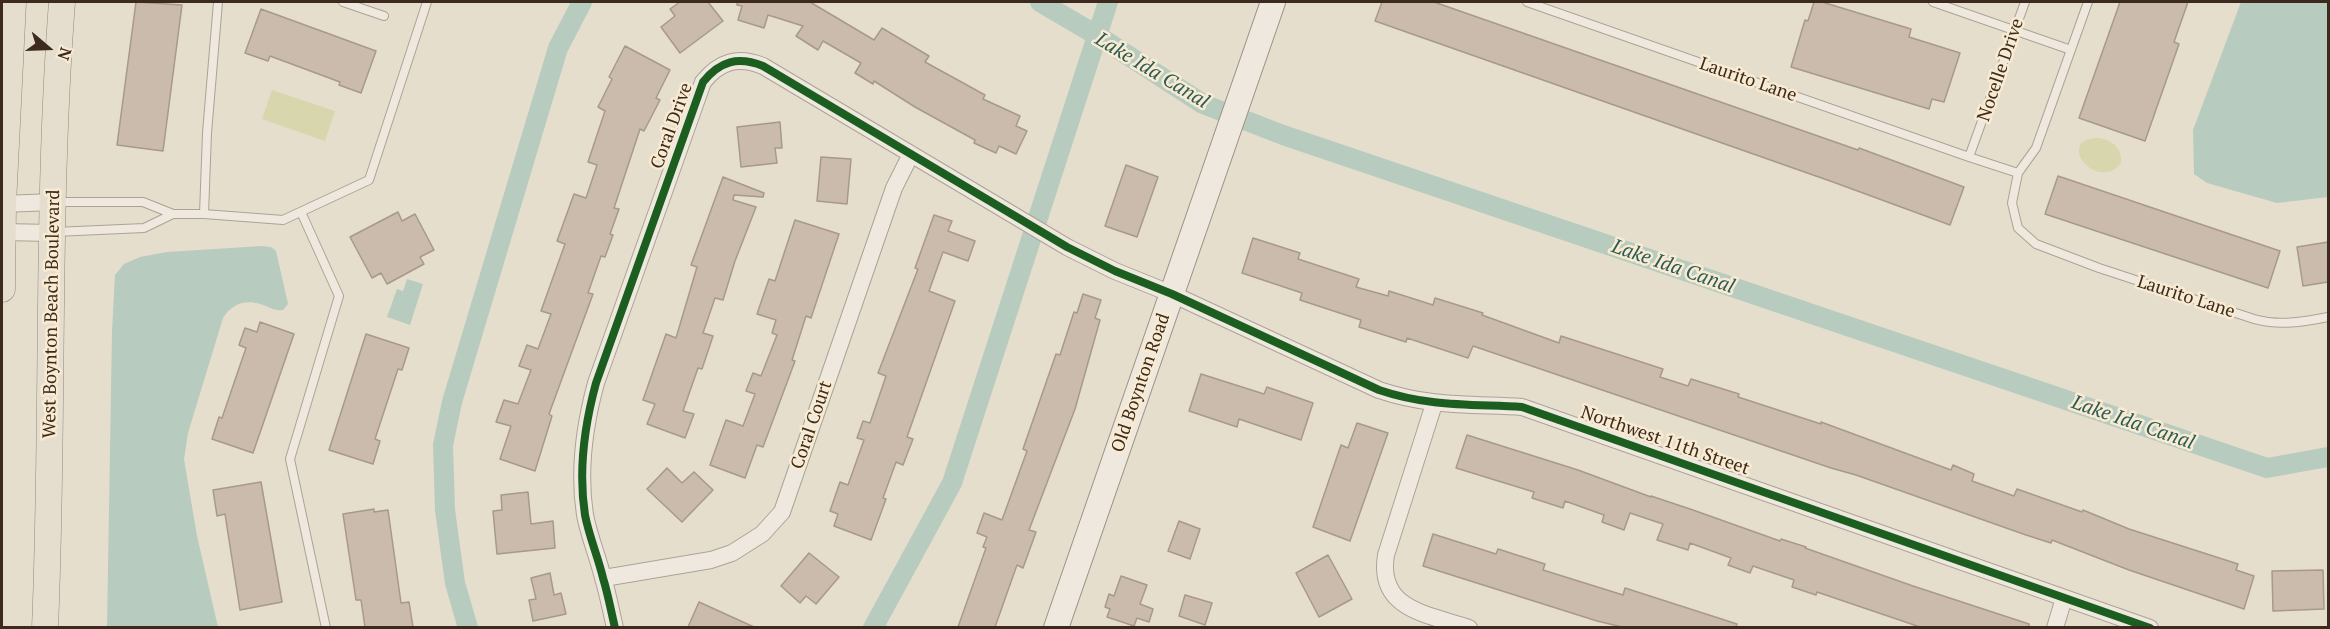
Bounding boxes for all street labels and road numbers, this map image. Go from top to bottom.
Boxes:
street label: Nocelle Drive [1973,16,2029,124]
street label: Laurito Lane [1697,53,1799,107]
street label: Coral Drive [646,80,698,172]
street label: West Boynton Beach Boulevard [39,189,65,439]
street label: Laurito Lane [2134,271,2238,323]
street label: Old Boynton Road [1107,311,1175,455]
street label: Coral Court [787,378,837,472]
street label: Northwest 11th Street [1578,402,1752,480]

